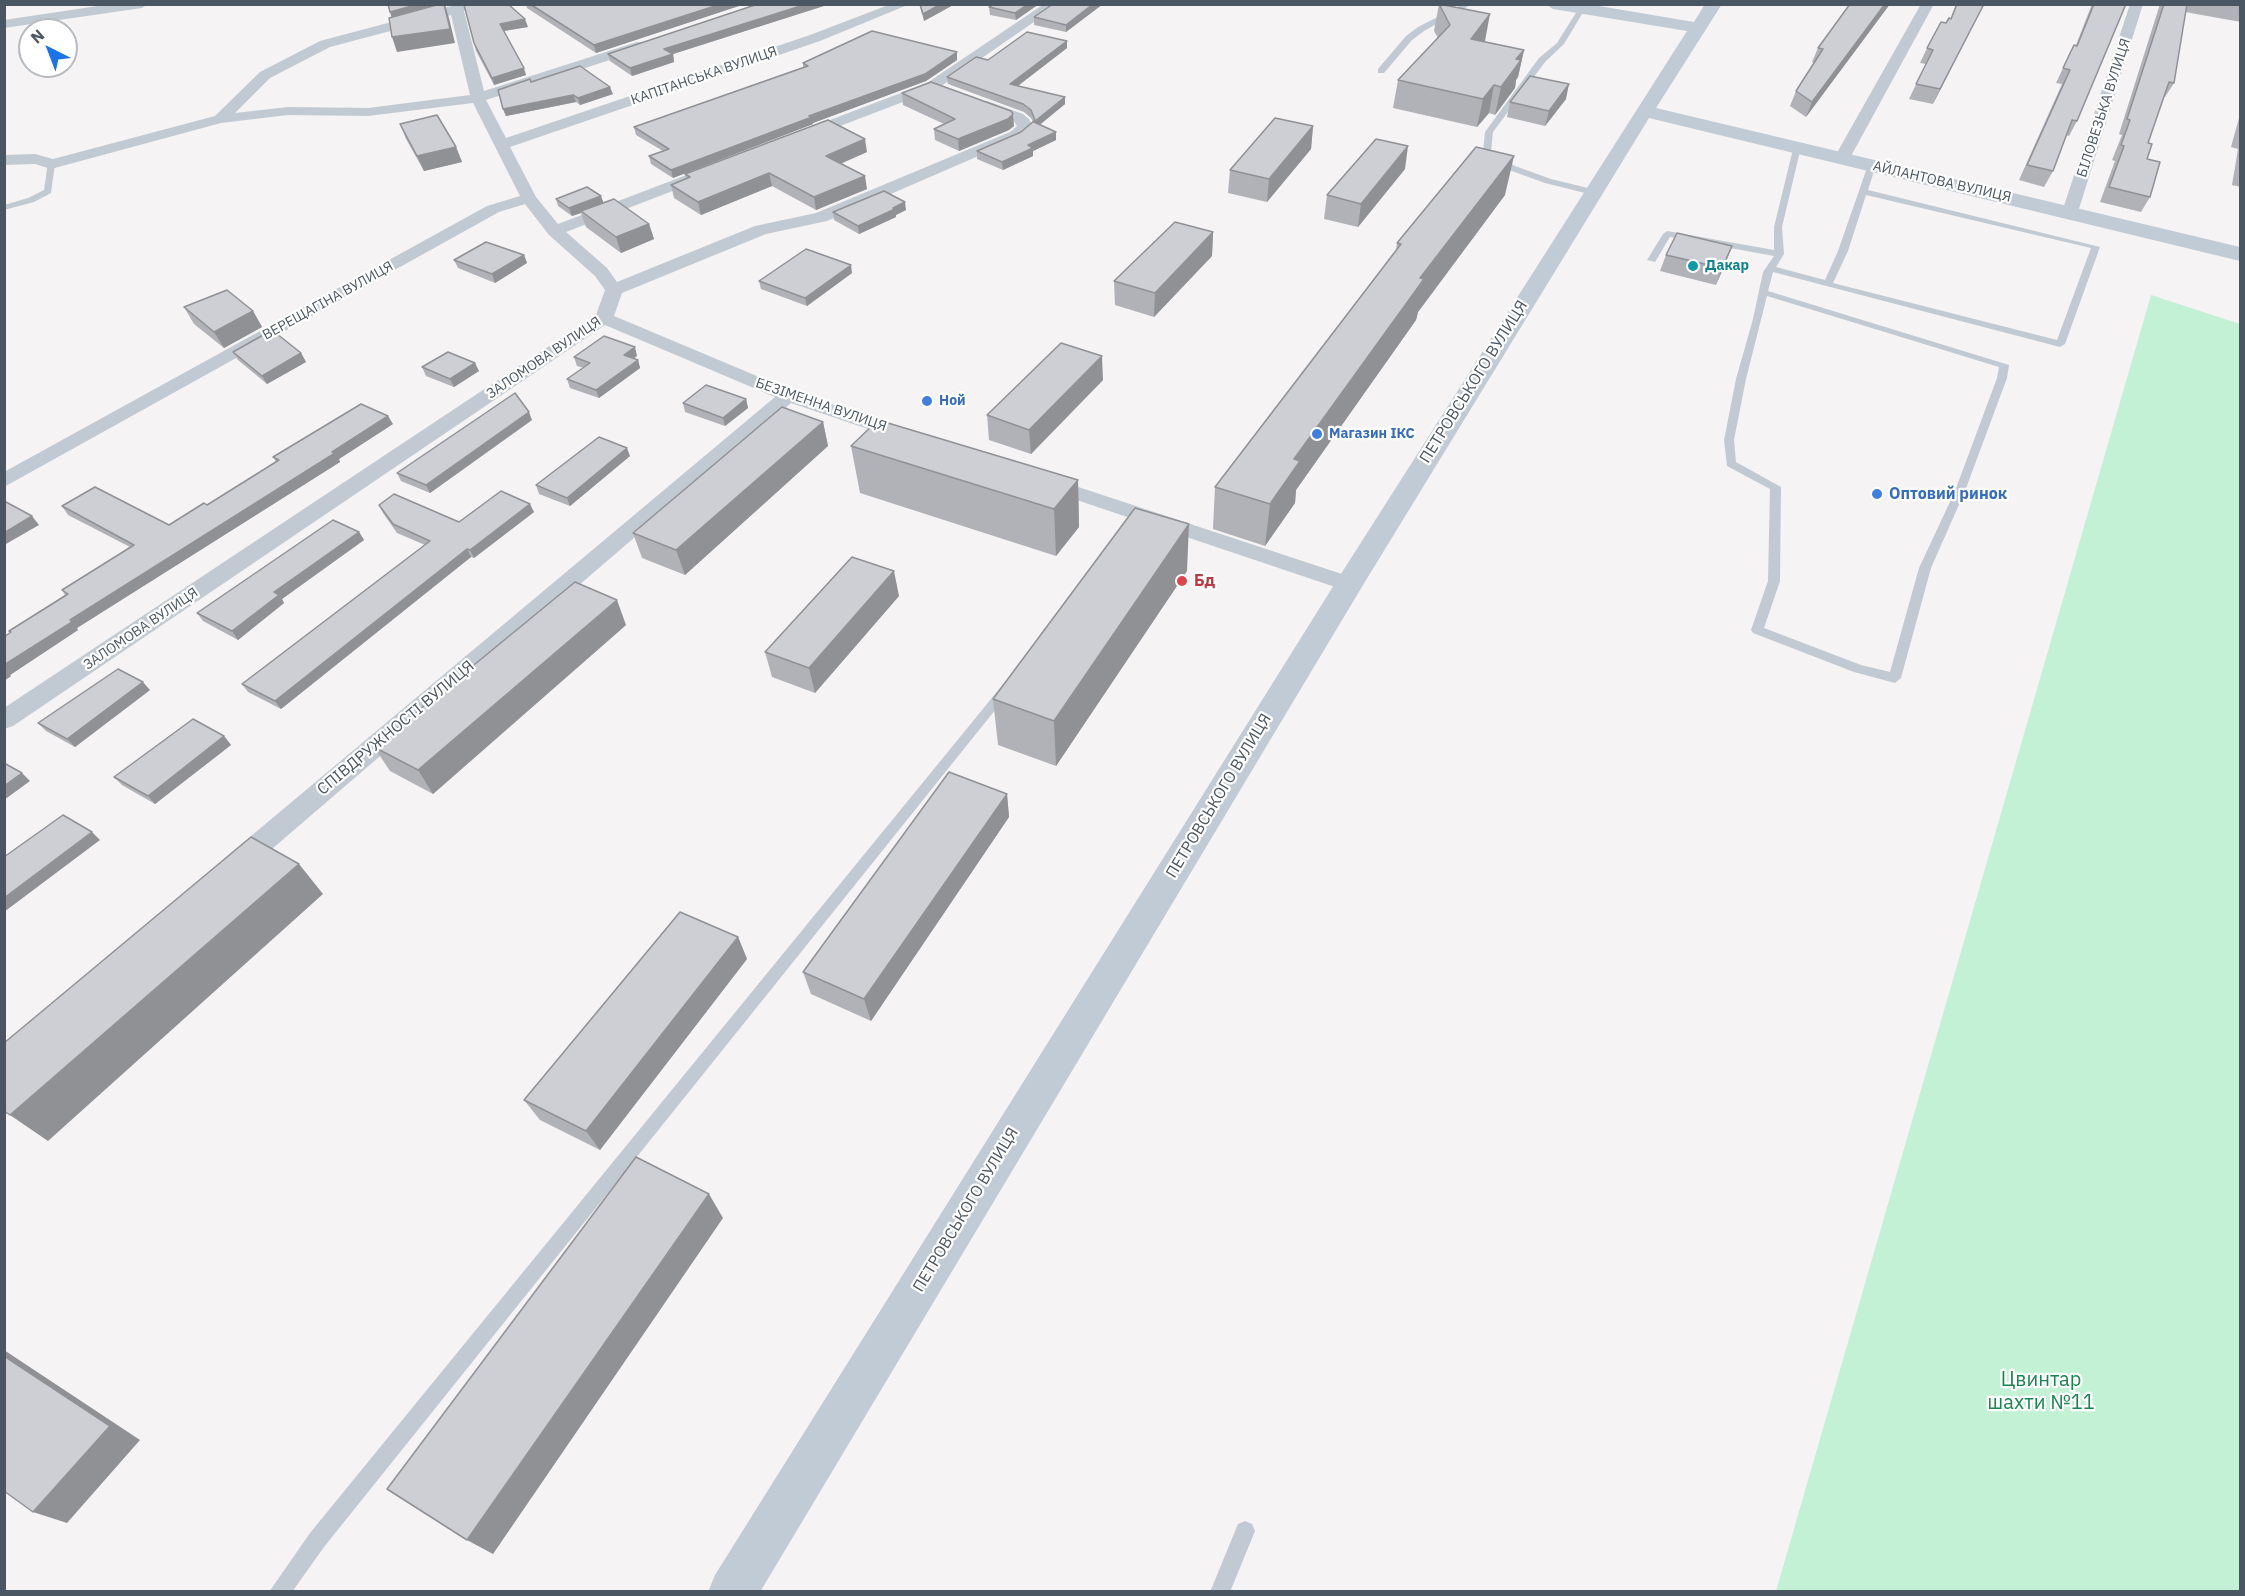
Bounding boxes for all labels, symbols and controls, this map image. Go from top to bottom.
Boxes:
north arrow [18,18,78,78]
text: N [26,25,48,47]
street label: БІЛОВЕЗЬКА ВУЛИЦЯ [2074,36,2134,180]
street label: КАПІТАНСЬКА ВУЛИЦЯ [629,43,779,109]
street label: АЙЛАНТОВА ВУЛИЦЯ [1871,158,2013,206]
street label: ВЕРЕЩАГІНА ВУЛИЦЯ [260,258,396,344]
place label: Дакар [1705,258,1749,274]
marker: Дакар [1686,259,1700,273]
street label: ПЕТРОВСЬКОГО ВУЛИЦЯ [1416,297,1532,467]
street label: ЗАЛОМОВА ВУЛИЦЯ [484,313,604,403]
street label: БЕЗІМЕННА ВУЛИЦЯ [753,375,889,435]
place label: Ной [939,393,966,409]
marker: Ной [920,394,934,408]
place label: Магазин ІКС [1329,426,1415,442]
marker: Магазин ІКС [1310,427,1324,441]
place label: Оптовий ринок [1889,484,2007,504]
marker: Оптовий ринок [1870,487,1884,501]
place label: Бд [1194,571,1215,591]
marker: Бд [1175,574,1189,588]
street label: ЗАЛОМОВА ВУЛИЦЯ [81,584,201,674]
street label: СПІВДРУЖНОСТІ ВУЛИЦЯ [314,657,478,799]
street label: ПЕТРОВСЬКОГО ВУЛИЦЯ [1162,710,1276,882]
street label: ПЕТРОВСЬКОГО ВУЛИЦЯ [909,1124,1023,1296]
park label: Цвинтар шахти №11 [1987,1368,2095,1415]

